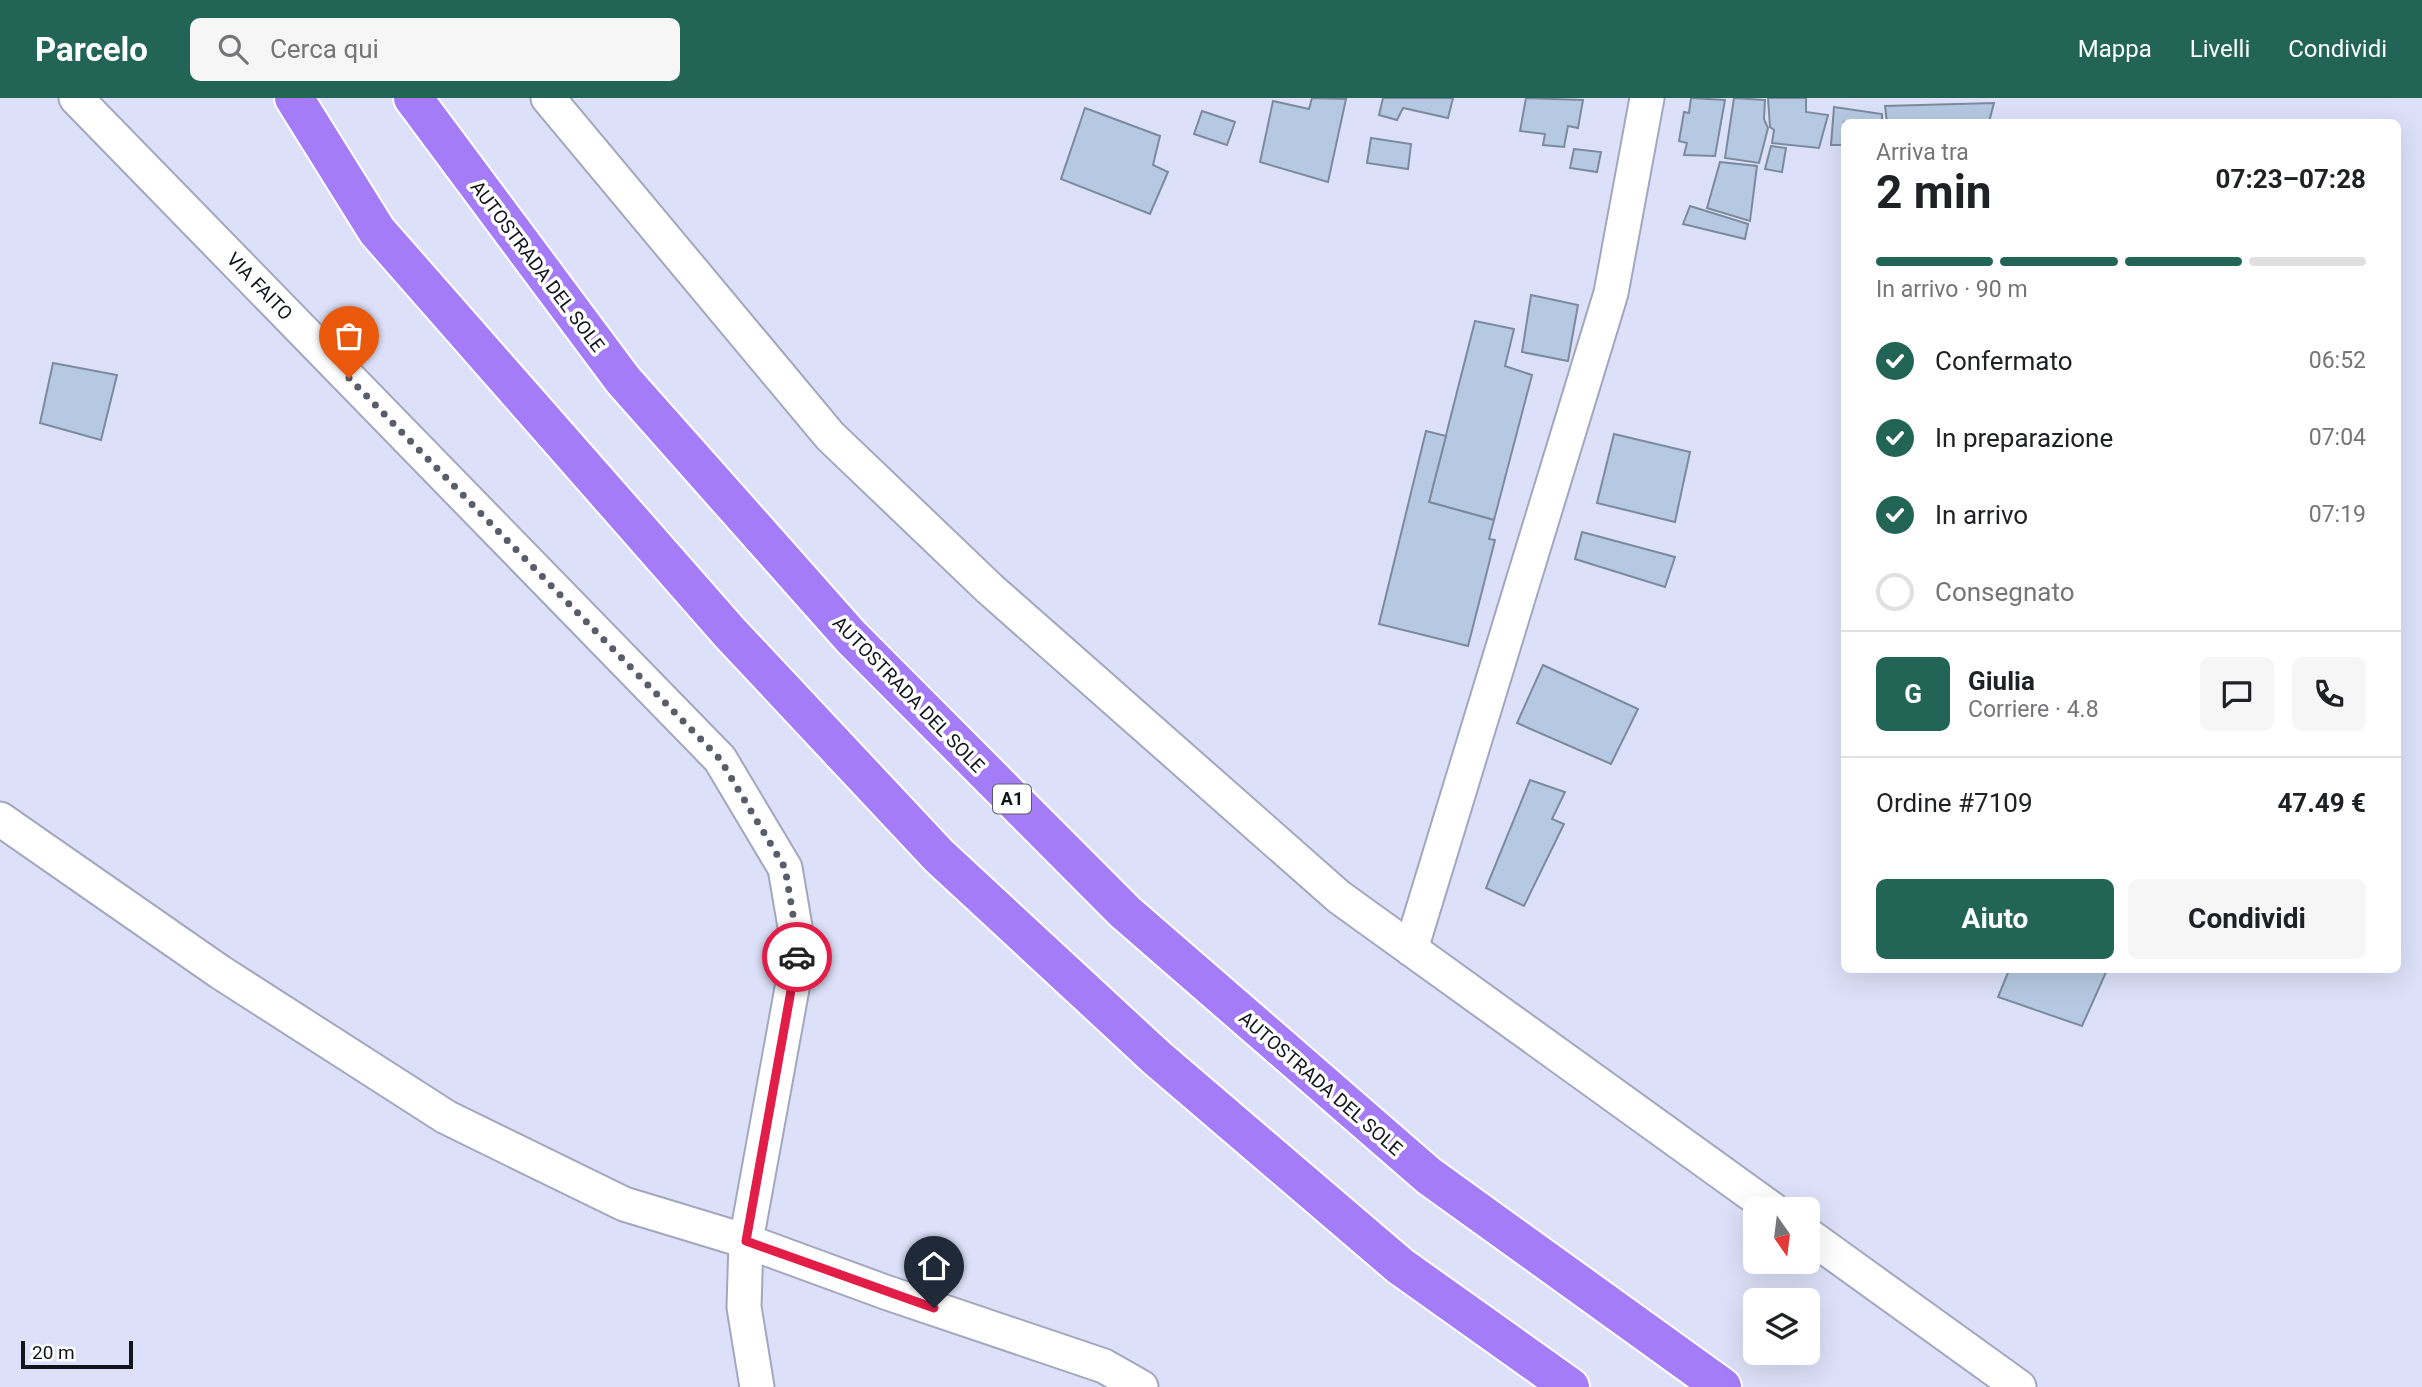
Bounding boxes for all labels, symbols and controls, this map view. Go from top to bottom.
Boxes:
search box [190,18,680,81]
text: Parcelo [35,30,148,69]
icon: search [214,30,252,68]
text: Cerca qui [270,34,379,64]
text: Mappa [2078,35,2152,63]
text: Livelli [2190,35,2250,63]
text: Condividi [2288,35,2387,63]
text: Arriva tra [1876,139,1969,166]
text: 07:23–07:28 [2216,164,2366,194]
text: 2 min [1876,165,1992,219]
street label: AUTOSTRADA DEL SOLE [466,176,610,357]
street label: VIA FAITO [222,248,297,325]
text: In arrivo · 90 m [1876,276,2028,303]
pin [319,306,379,378]
icon: bag [330,317,368,355]
icon: check [1876,342,1914,380]
text: Confermato [1935,346,2072,376]
text: 06:52 [2309,347,2366,374]
icon: check [1876,419,1914,457]
text: In preparazione [1935,423,2113,453]
text: 07:04 [2309,424,2366,451]
icon: check [1876,496,1914,534]
text: In arrivo [1935,500,2028,530]
text: 07:19 [2309,501,2366,528]
text: Consegnato [1935,577,2075,607]
street label: AUTOSTRADA DEL SOLE [828,611,989,777]
button: chat [2200,657,2274,731]
button: phone [2292,657,2366,731]
text: Giulia [1968,666,2035,696]
text: G [1904,679,1922,709]
text: Corriere · 4.8 [1968,696,2099,723]
road number: A1 [993,784,1031,814]
text: Ordine #7109 [1876,788,2033,818]
text: 47.49 € [2277,788,2366,818]
button: Aiuto [1876,879,2114,959]
button: Condividi [2128,879,2366,959]
courier [762,922,832,992]
icon: car [778,938,816,976]
street label: AUTOSTRADA DEL SOLE [1234,1006,1407,1161]
north arrow [1743,1197,1820,1274]
map controls [1743,1197,1820,1365]
pin [904,1236,964,1308]
icon: home [915,1247,953,1285]
button: layers [1743,1288,1820,1365]
scale bar [21,1338,133,1370]
text: 20 m [32,1341,75,1364]

